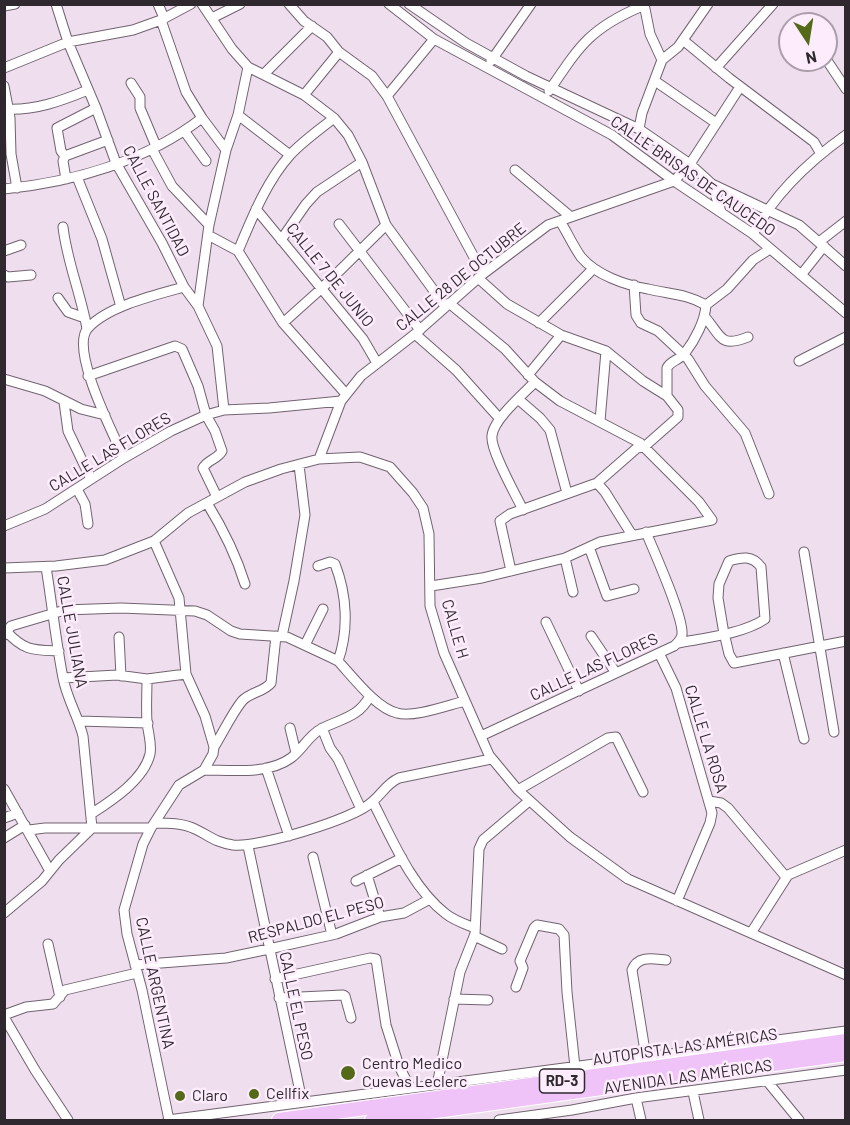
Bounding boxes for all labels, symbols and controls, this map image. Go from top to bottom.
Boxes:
north arrow [778,12,838,72]
text: N [804,48,819,69]
street label: CALLE BRISAS DE CAUCEDO [607,112,779,240]
street label: CALLE SANTIDAD [119,142,193,260]
street label: CALLE 7 DE JUNIO [282,219,378,331]
street label: CALLE 28 DE OCTUBRE [392,219,530,335]
street label: CALLE LAS FLORES [46,408,174,496]
street label: CALLE JULIANA [53,574,91,690]
street label: CALLE H [437,597,473,661]
street label: CALLE LAS FLORES [527,629,661,705]
street label: CALLE LA ROSA [680,683,732,795]
street label: RESPALDO EL PESO [246,893,386,947]
street label: CALLE ARGENTINA [132,915,178,1051]
street label: CALLE EL PESO [275,950,317,1062]
street label: AUTOPISTA LAS AMÉRICAS [591,1025,779,1069]
place label: Centro Medico Cuevas Leclerc [362,1054,467,1092]
street label: AVENIDA LAS AMÉRICAS [603,1056,773,1098]
marker: Centro Medico Cuevas Leclerc [339,1064,357,1082]
road number: RD-3 [540,1069,584,1093]
place label: Cellfix [266,1084,309,1104]
place label: Claro [192,1086,228,1106]
marker: Cellfix [247,1087,261,1101]
marker: Claro [173,1089,187,1103]

